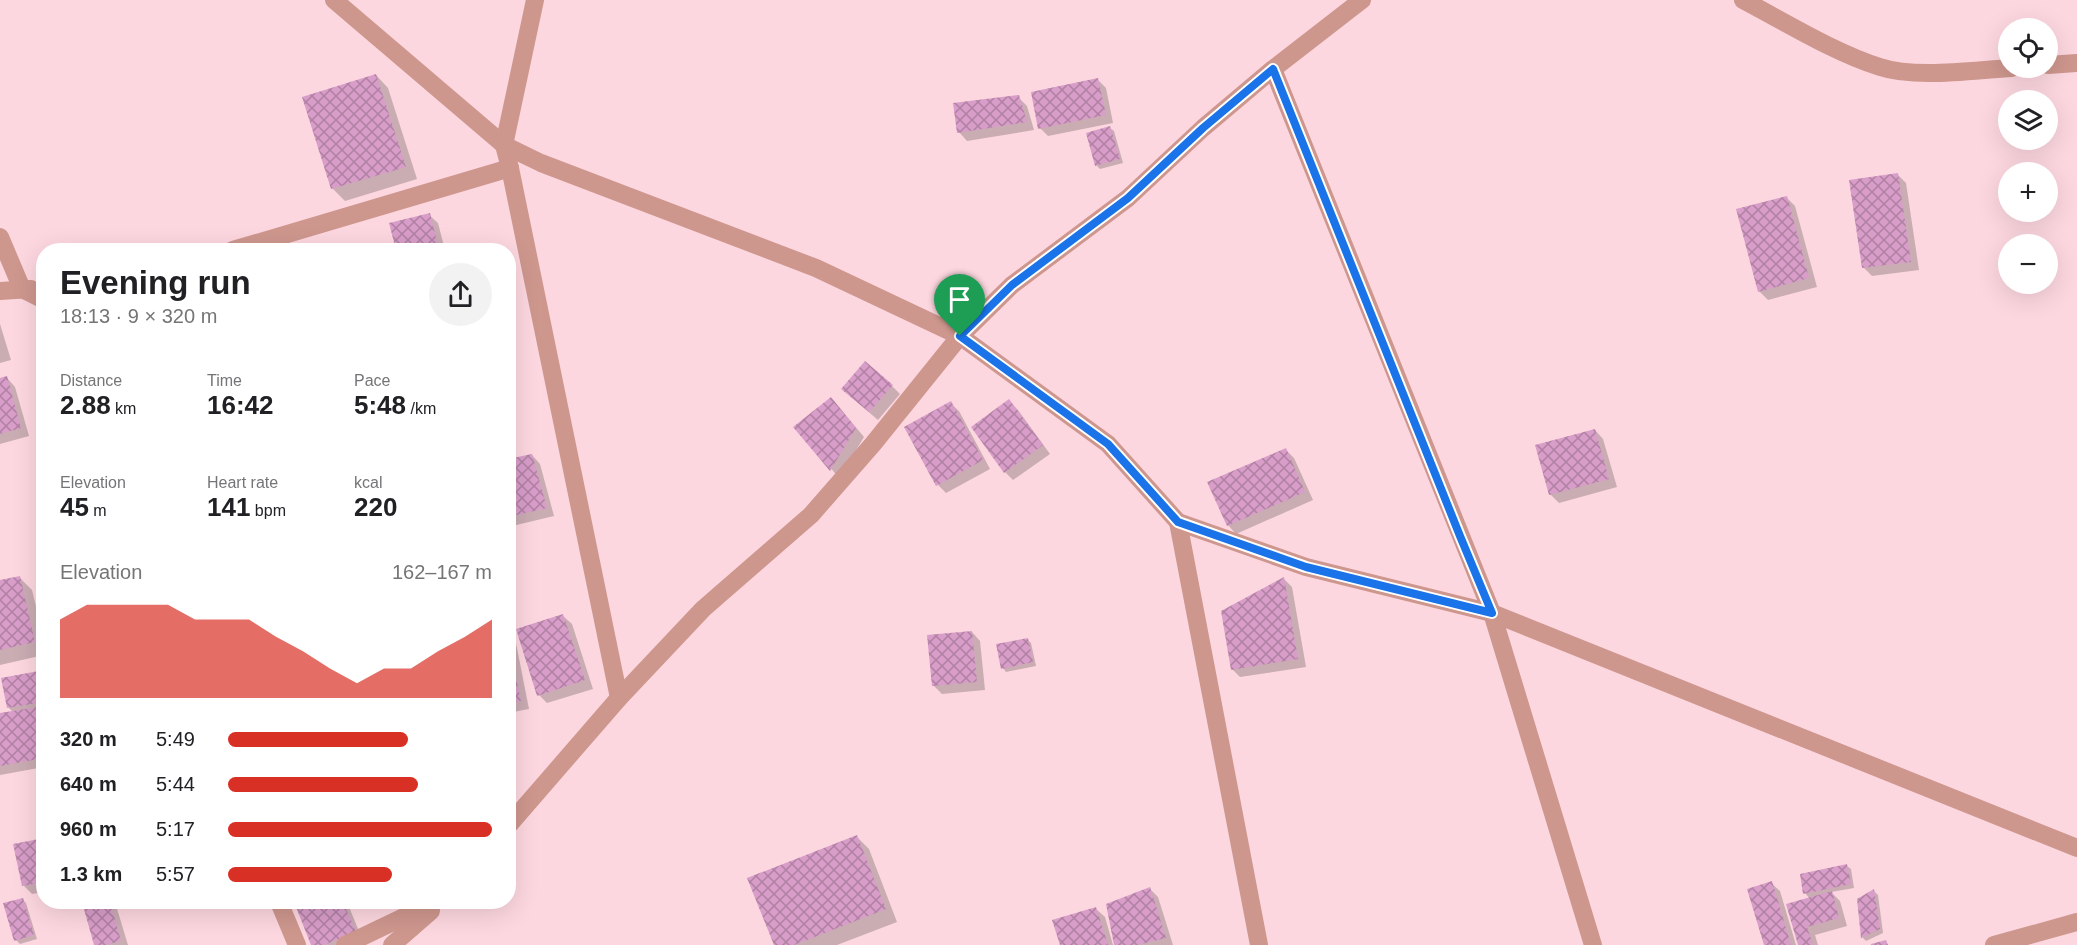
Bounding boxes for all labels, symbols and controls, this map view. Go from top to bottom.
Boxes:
map controls [1998,18,2058,294]
button: locate [1998,18,2058,78]
button: layers [1998,90,2058,150]
button: + [1998,162,2058,222]
button: − [1998,234,2058,294]
button: share [429,263,492,326]
text: Evening run [60,264,251,301]
pin [934,274,985,336]
icon: arrive [943,283,976,316]
text: 18:13 · 9 × 320 m [60,305,217,327]
text: Distance [60,372,122,389]
text: Time [207,372,242,389]
text: Pace [354,372,390,389]
text: 2.88 [60,390,111,420]
text: 16:42 [207,390,274,420]
text: 5:48 [354,390,406,420]
text: km [111,400,136,417]
text: /km [406,400,436,417]
text: Elevation [60,474,126,491]
text: Heart rate [207,474,278,491]
text: kcal [354,474,382,491]
text: 45 [60,492,89,522]
text: 141 [207,492,250,522]
text: 220 [354,492,397,522]
text: m [89,502,107,519]
text: bpm [250,502,286,519]
text: Elevation [60,561,142,583]
text: 162–167 m [392,561,492,583]
text: 320 m [60,728,117,750]
text: 5:49 [156,728,195,750]
text: 640 m [60,773,117,795]
text: 5:44 [156,773,195,795]
text: 960 m [60,818,117,840]
text: 5:17 [156,818,195,840]
text: 1.3 km [60,863,122,885]
text: 5:57 [156,863,195,885]

